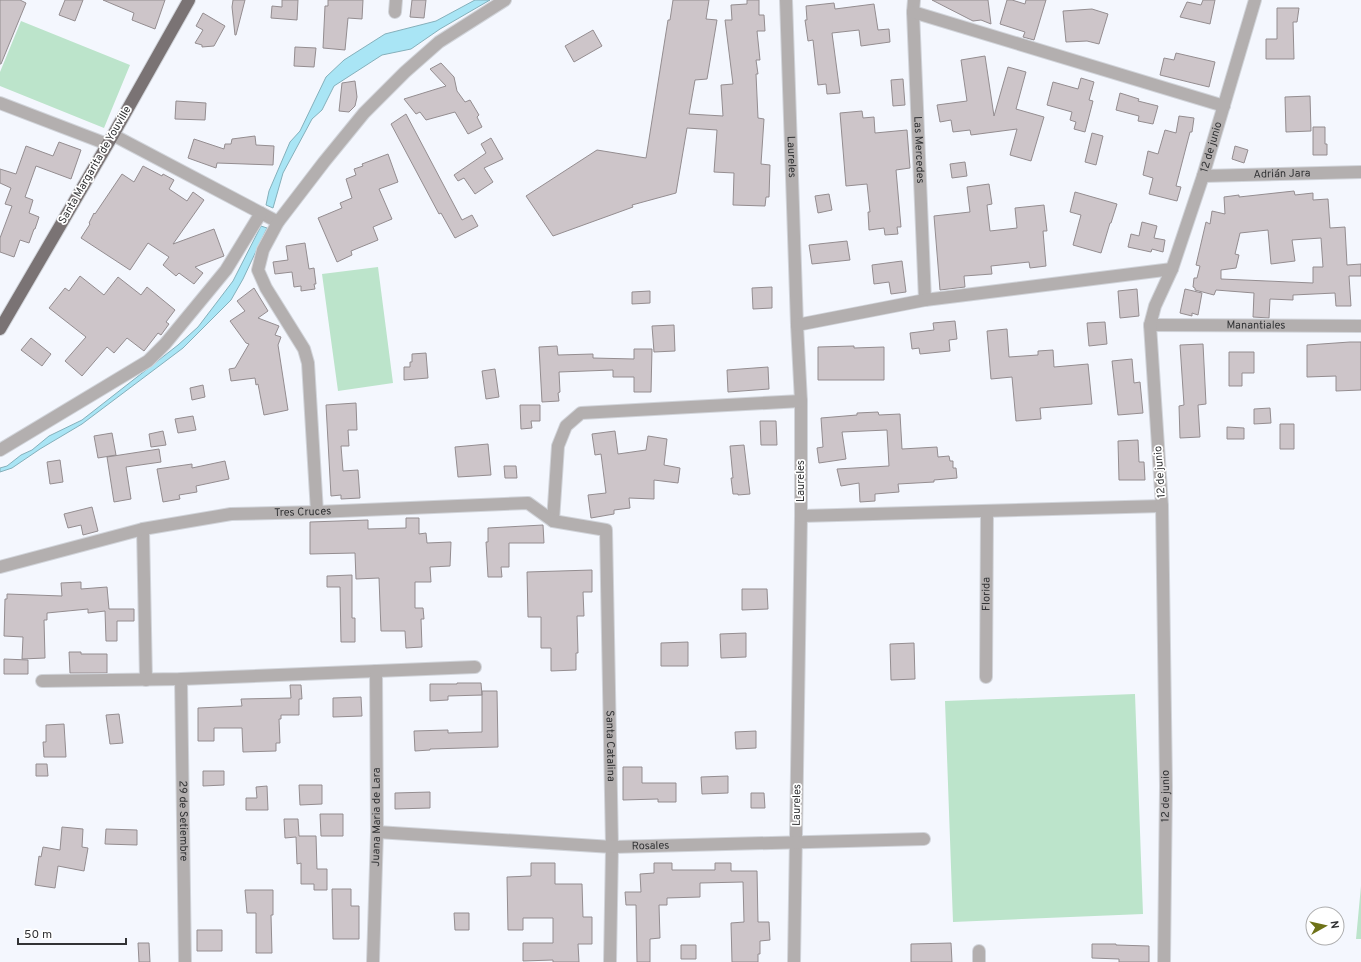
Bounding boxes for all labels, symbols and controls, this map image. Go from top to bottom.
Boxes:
street label: Santa Margarita de Youville [55,103,135,226]
street label: Las Mercedes [910,116,927,184]
street label: 12 de junio [1197,120,1226,174]
street label: Laureles [784,136,799,178]
street label: Adrián Jara [1253,166,1311,182]
street label: Manantiales [1226,318,1286,333]
street label: 12 de junio [1151,445,1169,499]
street label: Laureles [794,460,808,502]
street label: Tres Cruces [274,504,332,520]
street label: Florida [979,577,994,611]
street label: Santa Catalina [602,710,618,782]
street label: Juana Maria de Lara [369,767,384,867]
street label: 12 de junio [1159,770,1173,822]
street label: 29 de Setiembre [175,780,191,862]
street label: Laureles [790,784,804,826]
street label: Rosales [631,839,670,853]
north arrow [1305,906,1345,946]
scale bar [18,920,126,946]
text: N [1326,920,1341,930]
text: 50 m [24,927,52,943]

